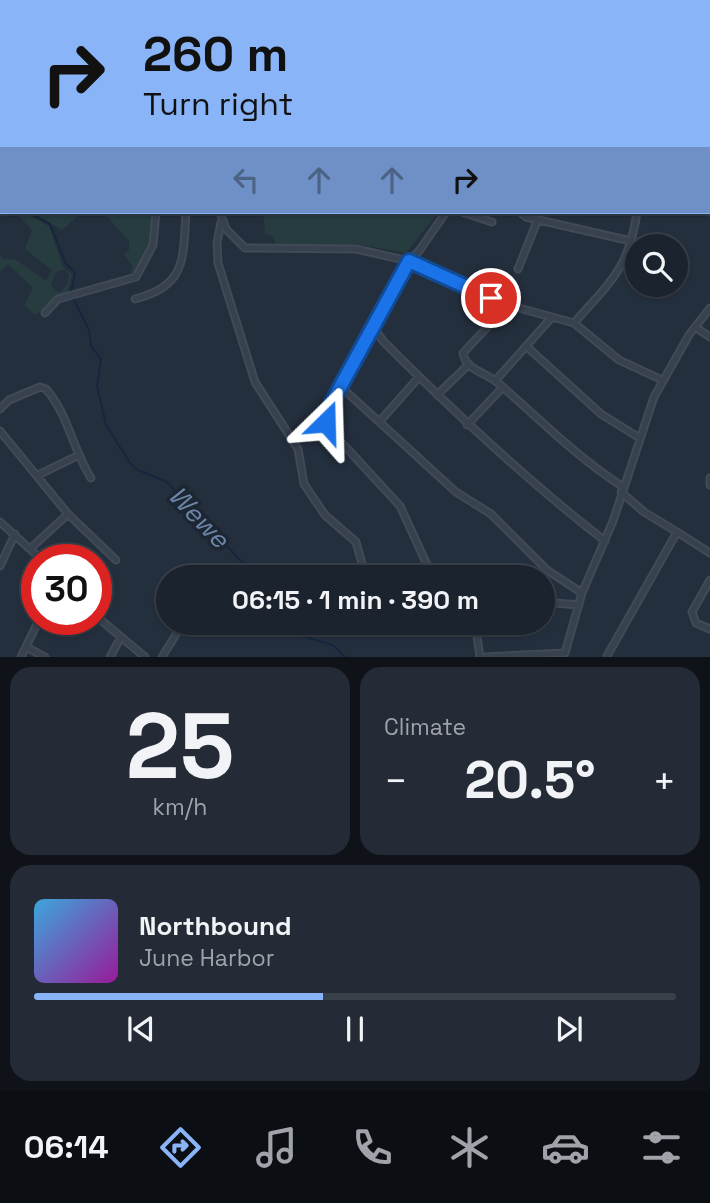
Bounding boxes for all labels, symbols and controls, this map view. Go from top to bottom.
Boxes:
text: 260 m [143,23,288,85]
icon: right [28,28,119,119]
text: Turn right [143,84,293,124]
icon: left [227,161,265,199]
icon: ahead [300,161,338,199]
icon: ahead [373,161,411,199]
icon: right [446,161,484,199]
map controls [625,234,688,297]
button: search [625,234,688,297]
pin [461,268,521,328]
icon: arrive [472,279,510,317]
position arrow [289,385,363,459]
water label: Wewe [161,479,238,556]
speed limit sign: 30 [21,544,112,635]
text: 06:15 · 1 min · 390 m [232,583,479,617]
text: 25 [126,688,234,805]
text: Climate [384,712,466,742]
text: 20.5° [464,747,596,813]
text: − [384,757,408,805]
text: + [652,757,676,805]
text: km/h [153,792,207,822]
text: Northbound [139,909,292,943]
text: June Harbor [139,943,274,973]
icon: previous [122,1010,160,1048]
icon: pause [336,1010,374,1048]
icon: next [550,1010,588,1048]
icon: directions [156,1123,205,1172]
icon: music [252,1123,301,1172]
icon: phone [348,1123,397,1172]
icon: climate [445,1123,494,1172]
icon: car [541,1123,590,1172]
icon: filters [637,1123,686,1172]
text: 06:14 [24,1127,109,1167]

